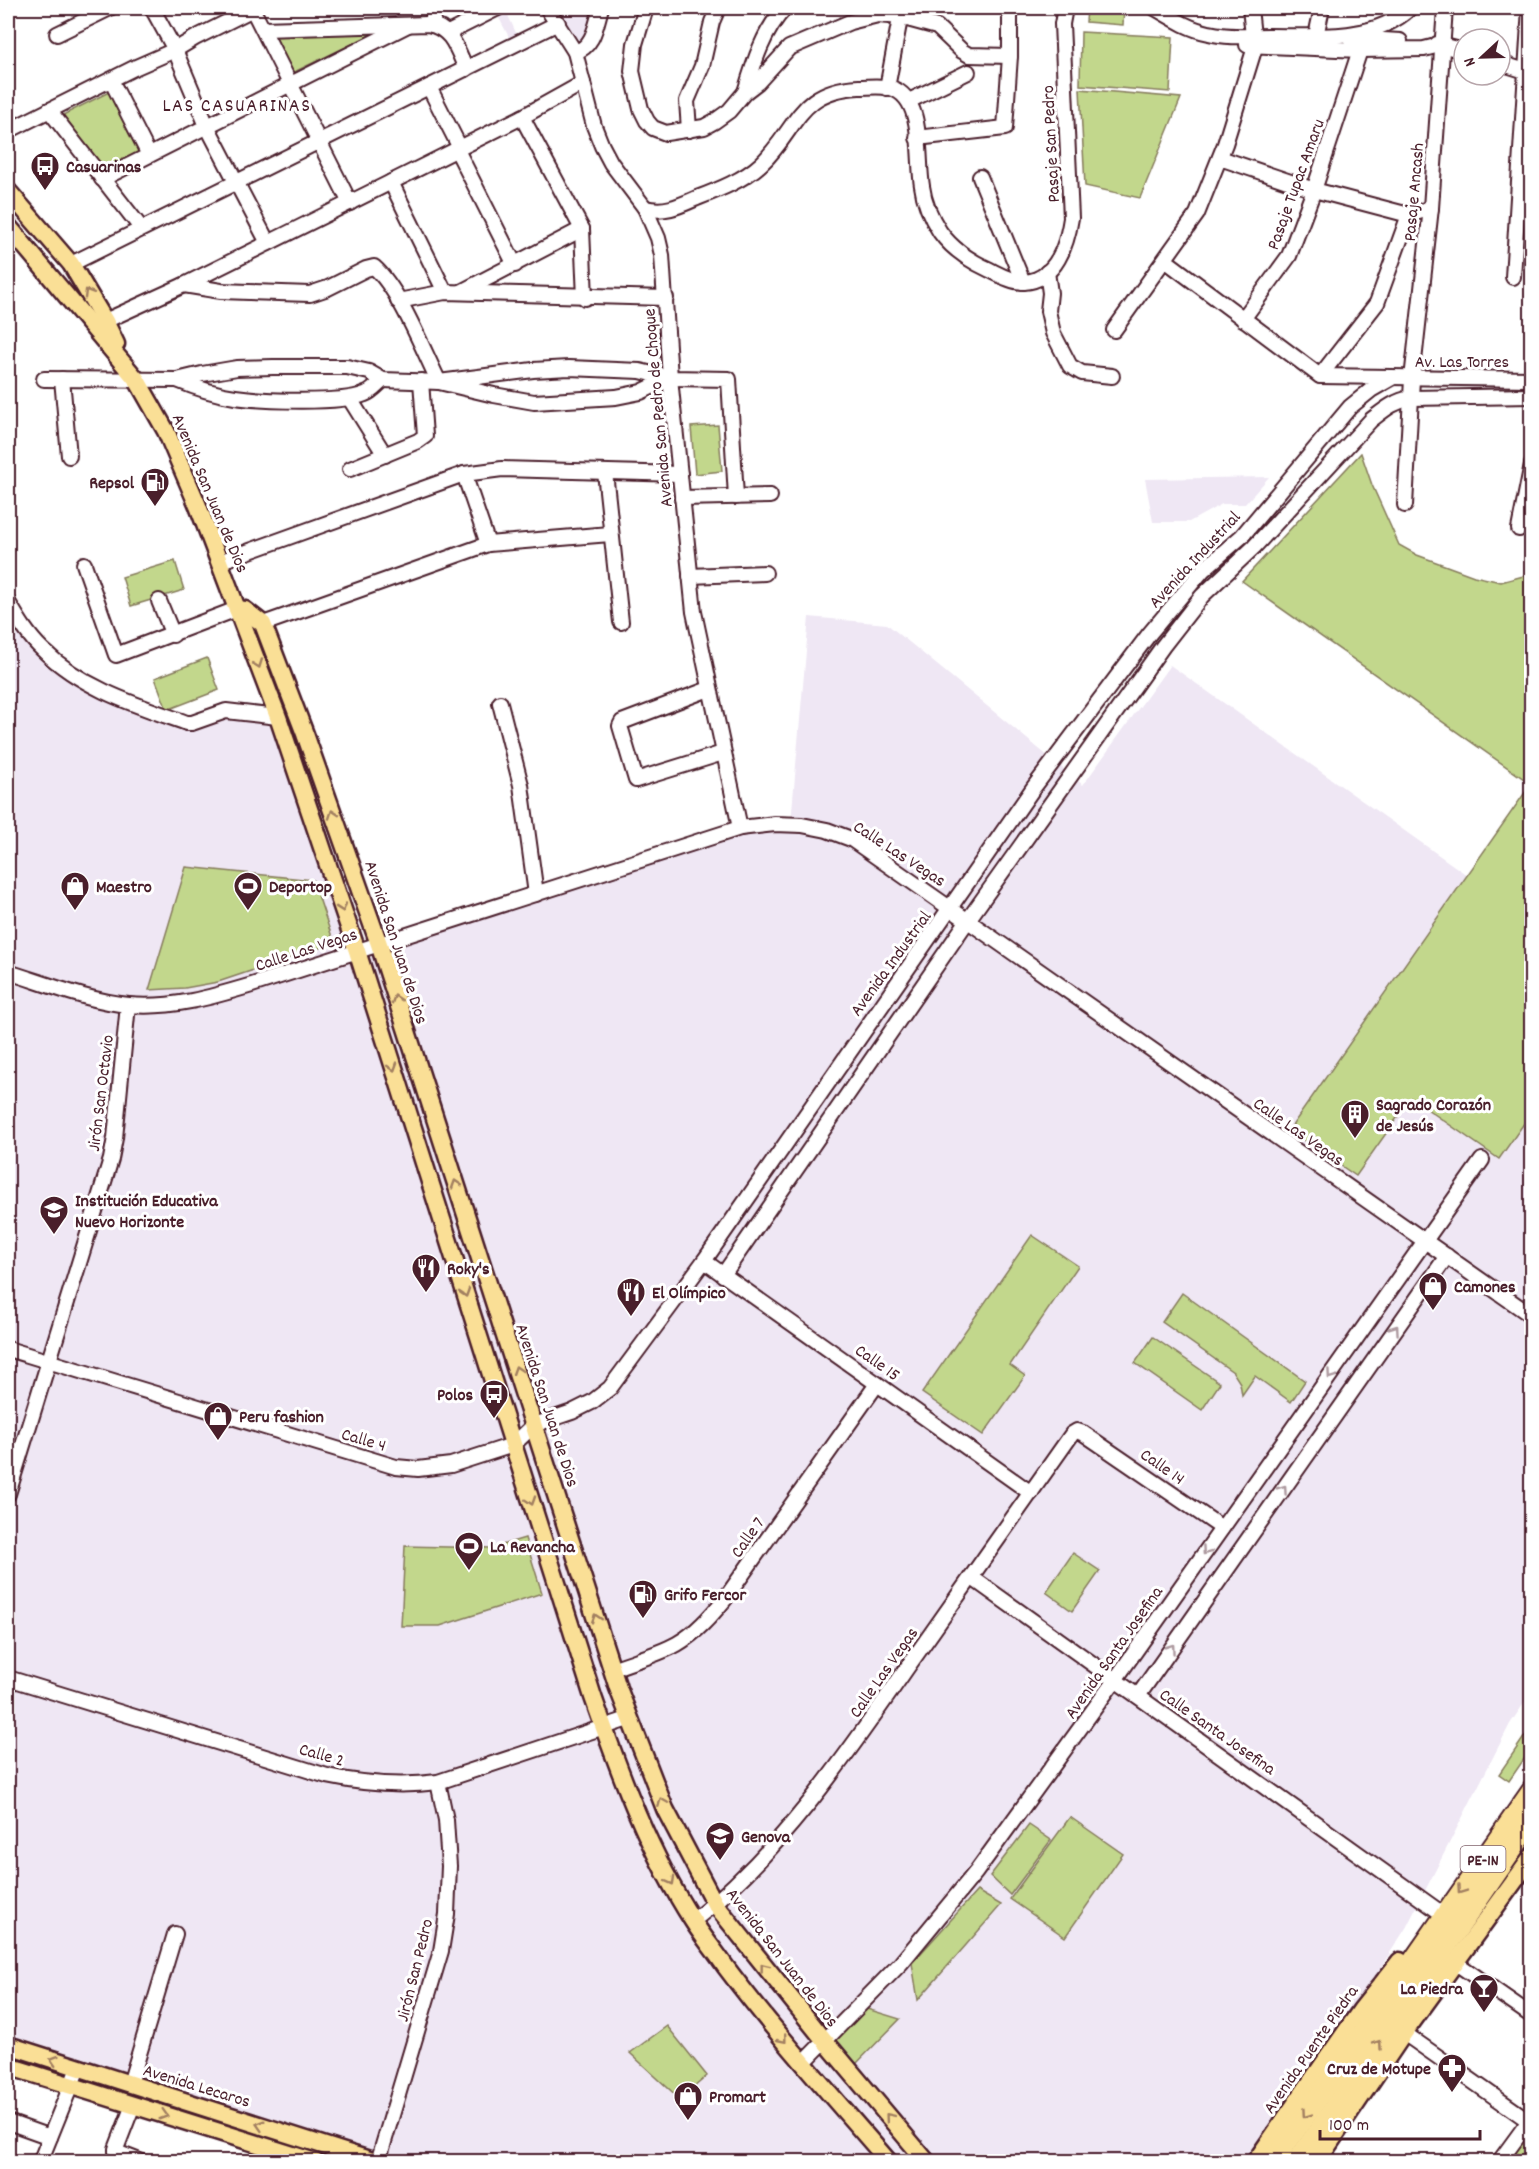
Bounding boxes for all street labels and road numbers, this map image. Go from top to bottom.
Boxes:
street label: Pasaje San Pedro [1037,85,1068,203]
street label: Pasaje Tupac Amaru [1262,116,1333,254]
street label: Pasaje Ancash [1399,142,1432,243]
street label: Avenida San Pedro de Choque [638,307,681,508]
street label: Av. Las Torres [1415,351,1509,376]
street label: Avenida San Juan de Dios [164,411,254,577]
street label: Avenida Industrial [1144,506,1248,615]
street label: Calle Las Vegas [847,816,950,894]
street label: Avenida San Juan de Dios [356,858,433,1028]
street label: Avenida Industrial [845,906,939,1022]
street label: Calle Las Vegas [253,923,361,980]
street label: Jirón San Octavio [83,1034,122,1153]
street label: Calle Las Vegas [1247,1092,1348,1174]
street label: Avenida San Juan de Dios [507,1321,584,1491]
street label: Calle 15 [849,1339,904,1389]
street label: Calle 4 [338,1423,389,1460]
street label: Calle 14 [1134,1444,1189,1492]
street label: Calle 7 [726,1513,772,1564]
street label: Avenida Santa Josefina [1060,1582,1171,1725]
street label: Calle Las Vegas [844,1623,926,1724]
street label: Calle Santa Josefina [1153,1684,1280,1783]
street label: Calle 2 [296,1738,347,1775]
road number: PE-1N [1460,1846,1506,1872]
street label: Avenida San Juan de Dios [719,1884,843,2033]
street label: Jirón San Pedro [392,1917,441,2025]
street label: Avenida Puente Piedra [1258,1981,1366,2120]
street label: Avenida Lecaros [139,2059,253,2116]

